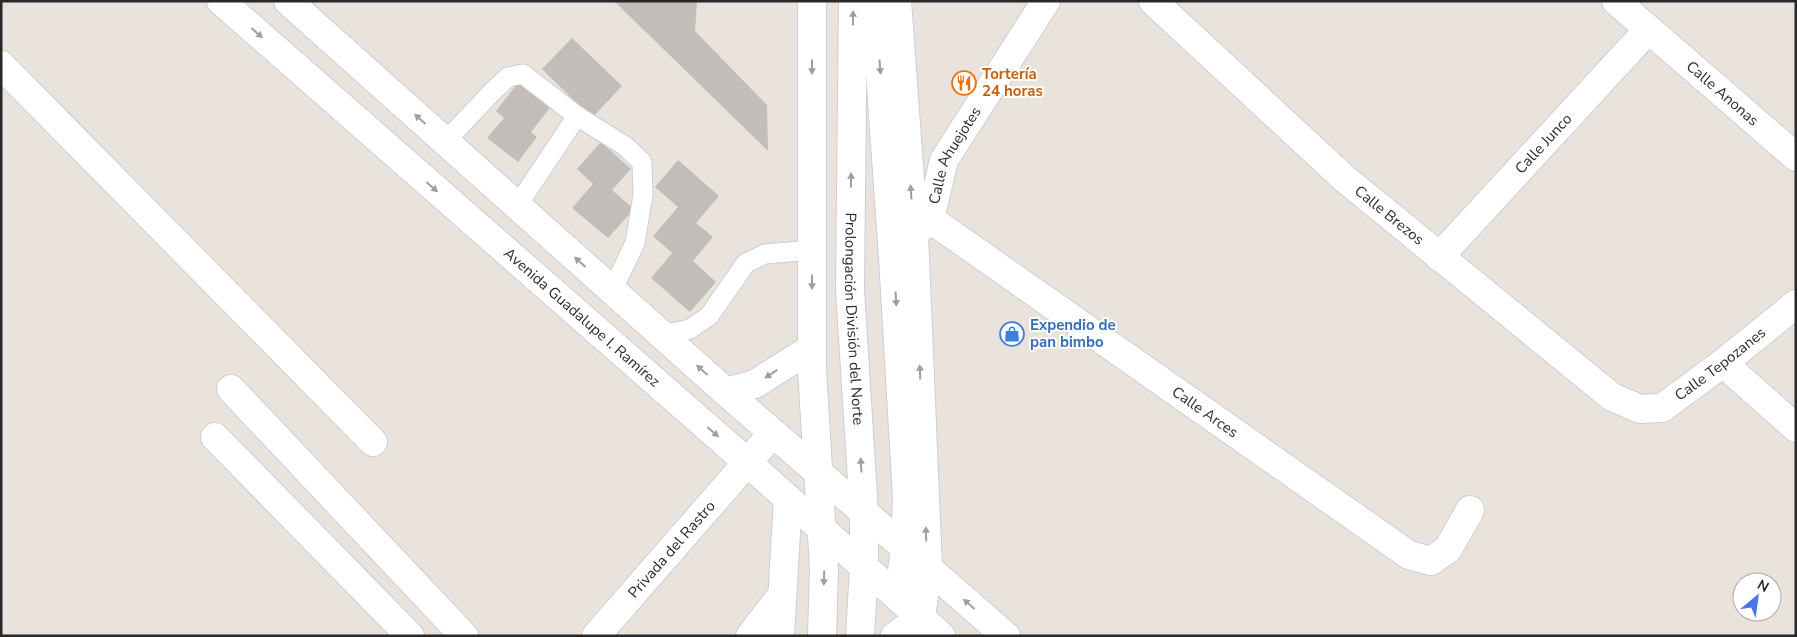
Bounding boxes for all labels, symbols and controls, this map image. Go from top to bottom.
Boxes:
one-way arrow [849,9,857,25]
one-way arrow [251,28,264,39]
street label: Calle Anonas [1682,56,1763,130]
one-way arrow [808,60,816,76]
one-way arrow [876,60,884,76]
place label: Tortería 24 horas [982,64,1043,101]
restaurant icon: Tortería 24 horas [951,70,977,96]
street label: Calle Ahuejotes [924,103,986,206]
street label: Calle Junco [1510,109,1576,178]
one-way arrow [414,113,426,125]
one-way arrow [847,172,855,188]
one-way arrow [426,181,439,192]
street label: Calle Brezos [1350,181,1428,250]
one-way arrow [907,184,915,200]
street label: Prolongación División del Norte [840,212,869,426]
street label: Avenida Guadalupe I. Ramírez [500,243,664,391]
one-way arrow [574,257,587,268]
one-way arrow [808,275,816,291]
one-way arrow [892,292,900,308]
place label: Expendio de pan bimbo [1030,315,1116,352]
shop icon: Expendio de pan bimbo [999,321,1025,347]
street label: Calle Tepozanes [1671,322,1770,405]
one-way arrow [696,364,708,376]
one-way arrow [916,364,924,380]
one-way arrow [764,369,777,379]
street label: Calle Arces [1168,382,1242,442]
one-way arrow [706,426,718,438]
one-way arrow [856,456,864,472]
street label: Privada del Rastro [624,496,720,602]
one-way arrow [922,526,930,542]
one-way arrow [819,570,827,586]
north arrow [1732,572,1782,622]
text: N [1754,575,1772,597]
one-way arrow [963,598,976,609]

